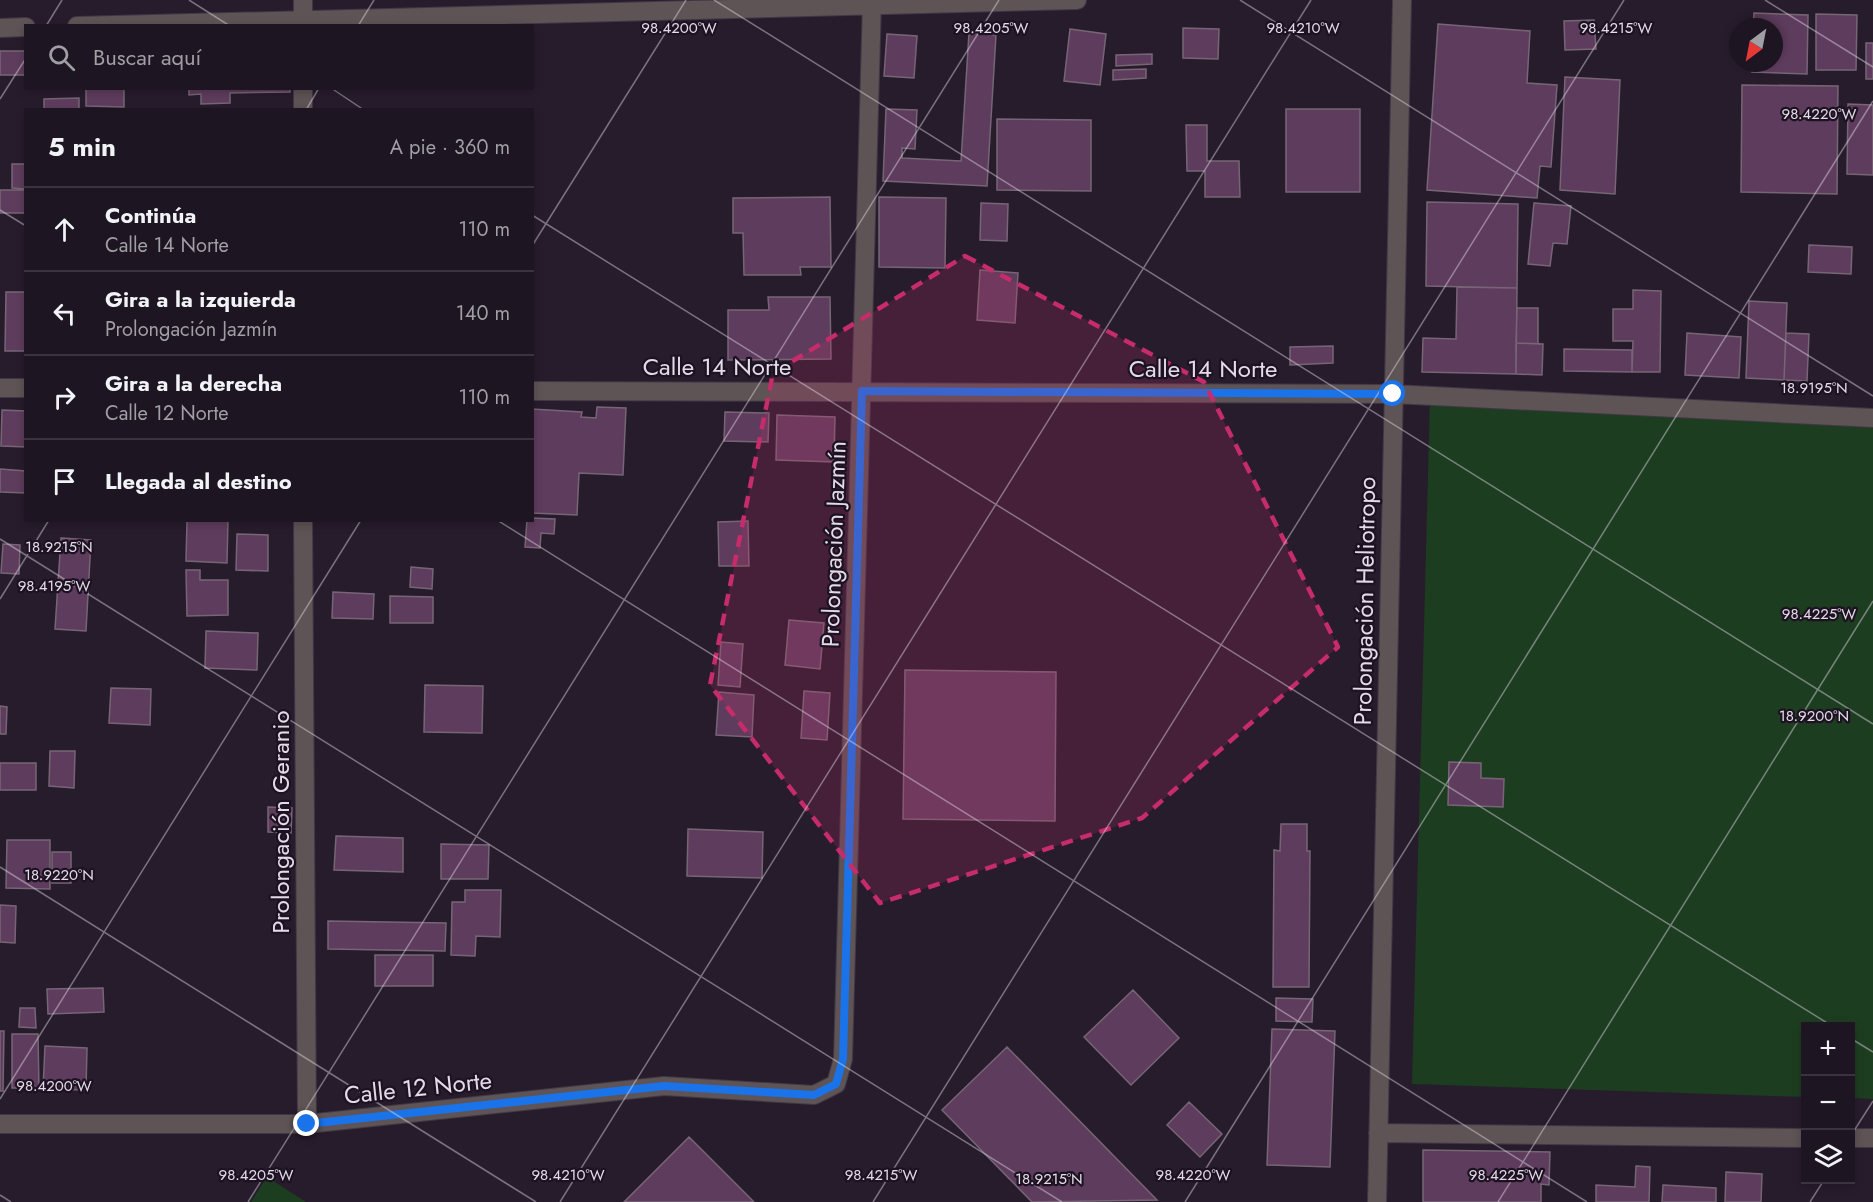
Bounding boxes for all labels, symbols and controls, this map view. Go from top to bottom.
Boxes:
text: 98.4200°W [641,17,717,39]
text: 98.4205°W [954,17,1029,39]
text: 98.4210°W [1266,17,1340,39]
text: 98.4215°W [1580,17,1652,39]
north arrow [1729,18,1783,72]
search box [24,24,534,90]
icon: search [45,41,78,74]
text: Buscar aquí [93,41,201,73]
text: 98.4220°W [1782,103,1857,125]
text: 5 min [48,128,116,166]
text: A pie · 360 m [390,133,510,162]
text: Continúa [105,199,196,231]
icon: ahead [48,213,81,246]
text: 110 m [458,215,510,244]
text: Calle 14 Norte [105,231,229,260]
text: Gira a la izquierda [105,283,296,315]
icon: left [48,297,81,330]
text: 140 m [456,299,510,328]
text: Prolongación Jazmín [105,315,277,344]
street label: Calle 14 Norte [643,349,791,384]
street label: Calle 14 Norte [1129,351,1277,386]
text: Gira a la derecha [105,367,282,399]
text: 18.9195°N [1780,377,1848,399]
route start [1379,380,1405,406]
icon: right [48,381,81,414]
text: 110 m [458,383,510,412]
text: Calle 12 Norte [105,399,229,428]
street label: Prolongación Jazmín [812,440,855,648]
icon: arrive [48,465,81,498]
text: Llegada al destino [105,465,292,497]
street label: Prolongación Heliotropo [1345,476,1384,726]
text: 18.9215°N [25,536,93,558]
text: 98.4195°W [18,575,91,597]
text: 98.4225°W [1782,603,1856,625]
text: 18.9200°N [1779,705,1849,727]
street label: Prolongación Geranio [263,710,298,934]
text: 18.9220°N [24,864,94,886]
map controls [1801,1022,1855,1184]
button: + [1801,1022,1855,1076]
street label: Calle 12 Norte [342,1062,494,1113]
text: 98.4200°W [16,1075,92,1097]
button: − [1801,1076,1855,1130]
route end [293,1110,319,1136]
button: layers [1801,1130,1855,1184]
text: 98.4205°W [219,1164,294,1186]
text: 98.4210°W [531,1164,605,1186]
text: 98.4215°W [845,1164,917,1186]
text: 98.4220°W [1156,1164,1231,1186]
text: 98.4225°W [1469,1164,1543,1186]
text: 18.9215°N [1015,1168,1083,1190]

